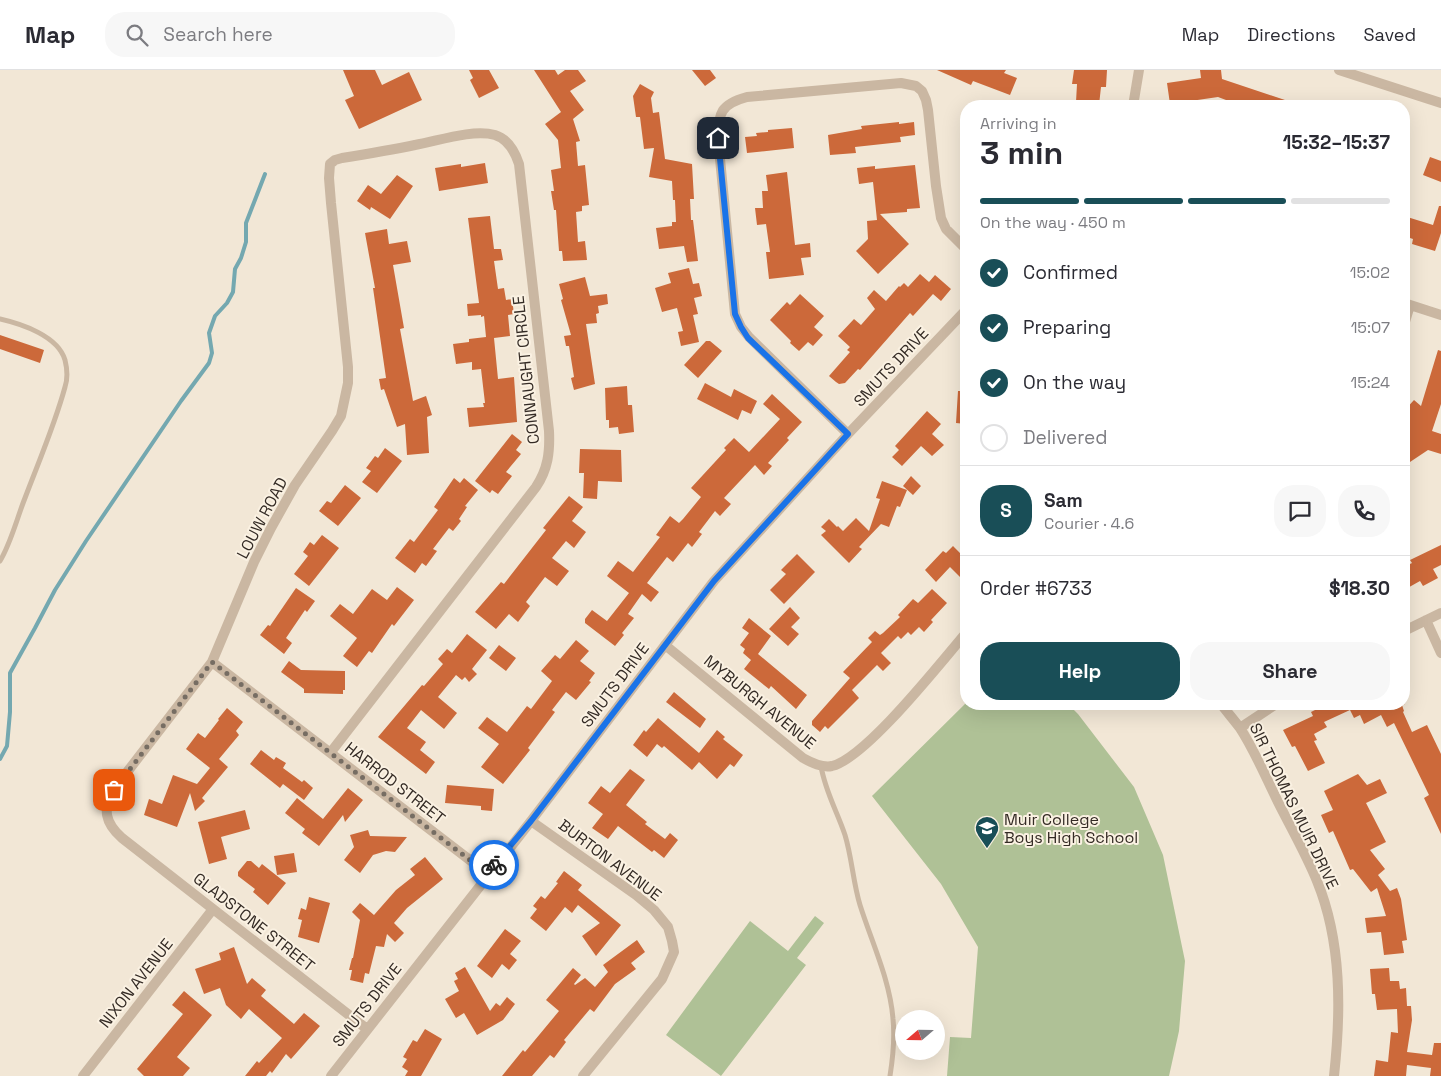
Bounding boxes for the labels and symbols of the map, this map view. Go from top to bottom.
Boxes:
pin [697,117,739,159]
street label: CONNAUGHT CIRCLE [508,295,544,445]
street label: SMUTS DRIVE [849,323,933,411]
street label: LOUW ROAD [232,474,292,562]
street label: SMUTS DRIVE [576,638,654,732]
street label: MYBURGH AVENUE [700,650,820,754]
street label: SIR THOMAS MUIR DRIVE [1245,720,1343,892]
street label: HARROD STREET [340,737,450,829]
pin [93,769,135,811]
place label: Muir College Boys High School [1004,809,1138,848]
street label: BURTON AVENUE [554,814,666,906]
school or university icon: Muir College Boys High School [974,815,1000,849]
courier [469,840,519,890]
street label: GLADSTONE STREET [189,868,319,976]
street label: NIXON AVENUE [94,934,178,1032]
street label: SMUTS DRIVE [328,959,406,1051]
north arrow [895,1010,945,1060]

